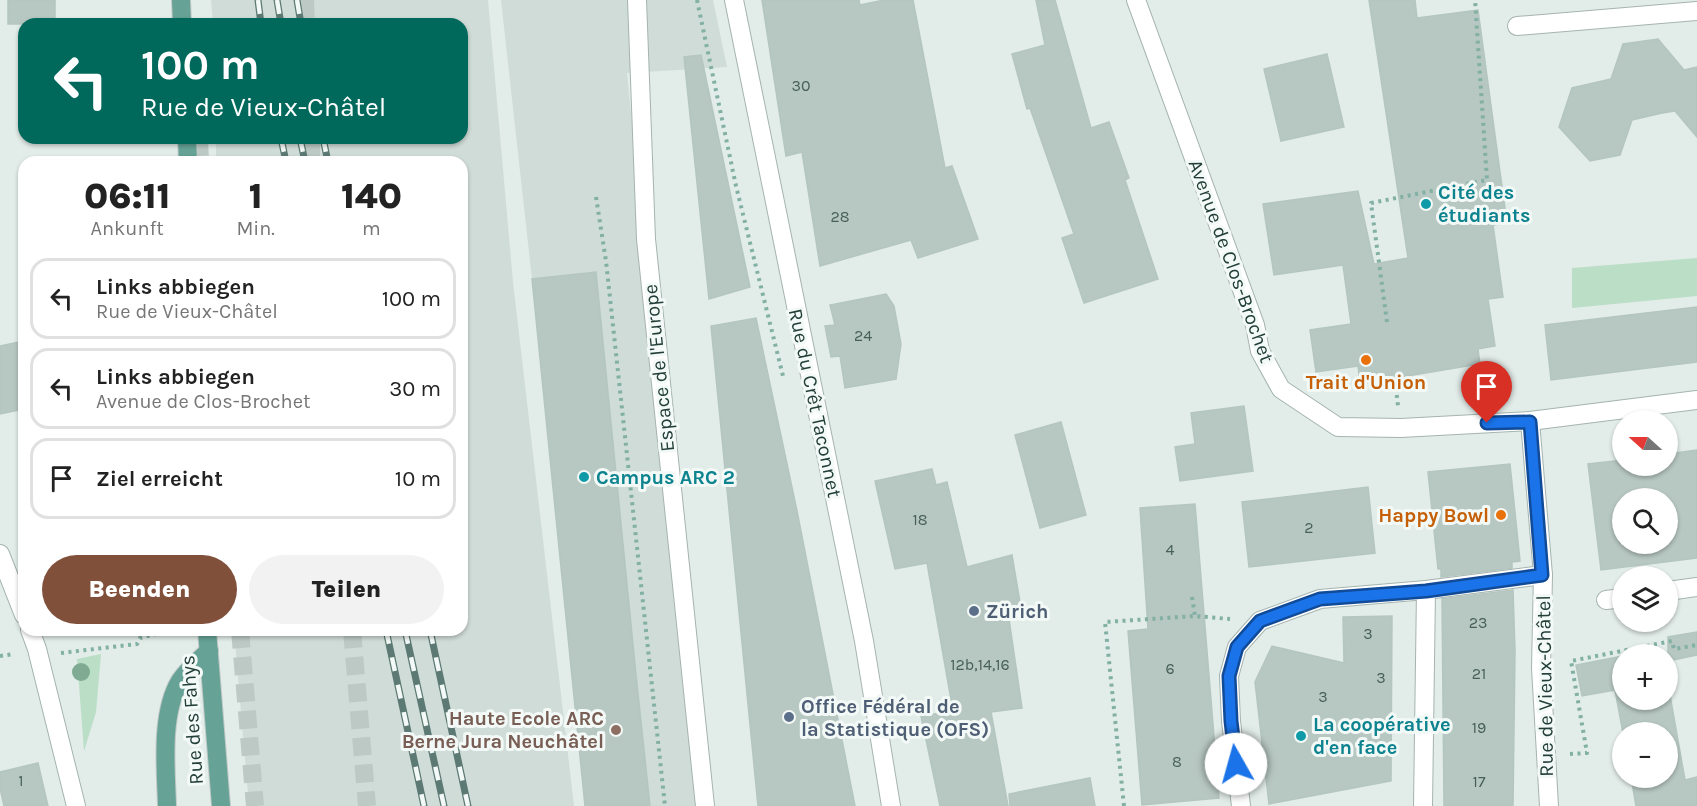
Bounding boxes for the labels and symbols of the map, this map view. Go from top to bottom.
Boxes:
house number: 30 [792,76,810,95]
street label: Avenue de Clos-Brochet [1184,156,1279,366]
place label: Cité des étudiants [1438,181,1530,227]
marker: Cité des étudiants [1419,197,1433,211]
house number: 28 [830,207,850,226]
street label: Espace de l'Europe [639,283,679,453]
street label: Rue du Crêt Taconnet [784,306,846,500]
house number: 24 [854,326,872,345]
marker: Trait d'Union [1359,353,1373,367]
pin [1461,361,1512,423]
place label: Trait d'Union [1306,371,1426,394]
north arrow [1612,410,1678,476]
place label: Campus ARC 2 [596,466,735,489]
marker: Campus ARC 2 [577,470,591,484]
place label: Happy Bowl [1378,504,1489,527]
marker: Happy Bowl [1494,508,1508,522]
house number: 18 [912,510,928,529]
house number: 2 [1304,518,1314,537]
house number: 4 [1166,540,1175,559]
street label: Rue de Vieux-Châtel [1532,595,1558,777]
place label: Zürich [986,600,1049,623]
marker: Zürich [967,604,981,618]
house number: 23 [1469,613,1487,632]
house number: 3 [1363,624,1373,643]
street label: Rue des Fahys [176,655,208,785]
house number: 12b,14,16 [950,655,1010,674]
house number: 6 [1165,659,1175,678]
house number: 21 [1472,664,1486,683]
house number: 3 [1376,668,1386,687]
house number: 3 [1318,687,1328,706]
place label: Office Fédéral de la Statistique (OFS) [801,695,989,741]
place label: Haute Ecole ARC Berne Jura Neuchâtel [402,707,604,753]
marker: Office Fédéral de la Statistique (OFS) [782,710,796,724]
place label: La coopérative d'en face [1313,713,1451,759]
house number: 19 [1472,718,1486,737]
marker: Haute Ecole ARC Berne Jura Neuchâtel [609,723,623,737]
marker: La coopérative d'en face [1294,729,1308,743]
position arrow [1204,732,1268,796]
house number: 8 [1172,752,1182,771]
house number: 1 [18,771,24,790]
house number: 17 [1473,772,1486,791]

